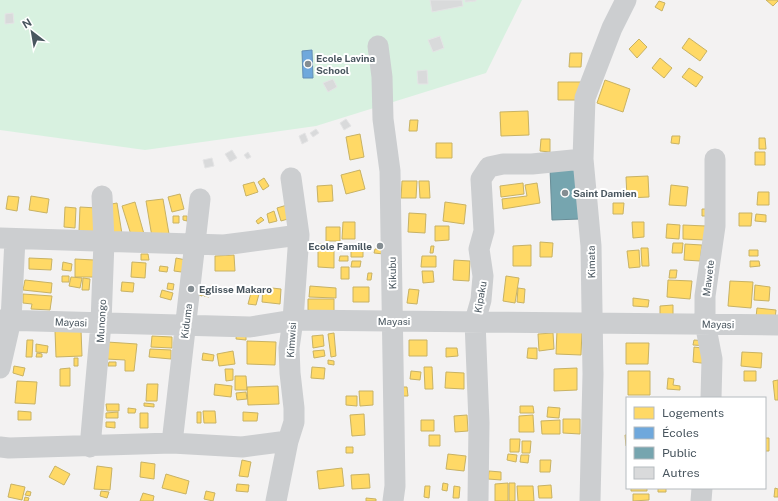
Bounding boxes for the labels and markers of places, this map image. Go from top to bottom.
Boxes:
place label: Ecole Lavina School [316,52,375,76]
marker: Ecole Lavina School [303,59,313,69]
place label: Saint Damien [573,187,637,199]
marker: Saint Damien [560,188,570,198]
place label: Ecole Famille [308,240,372,252]
marker: Ecole Famille [375,241,385,251]
place label: Eglisse Makaro [199,283,272,295]
marker: Eglisse Makaro [186,284,196,294]

